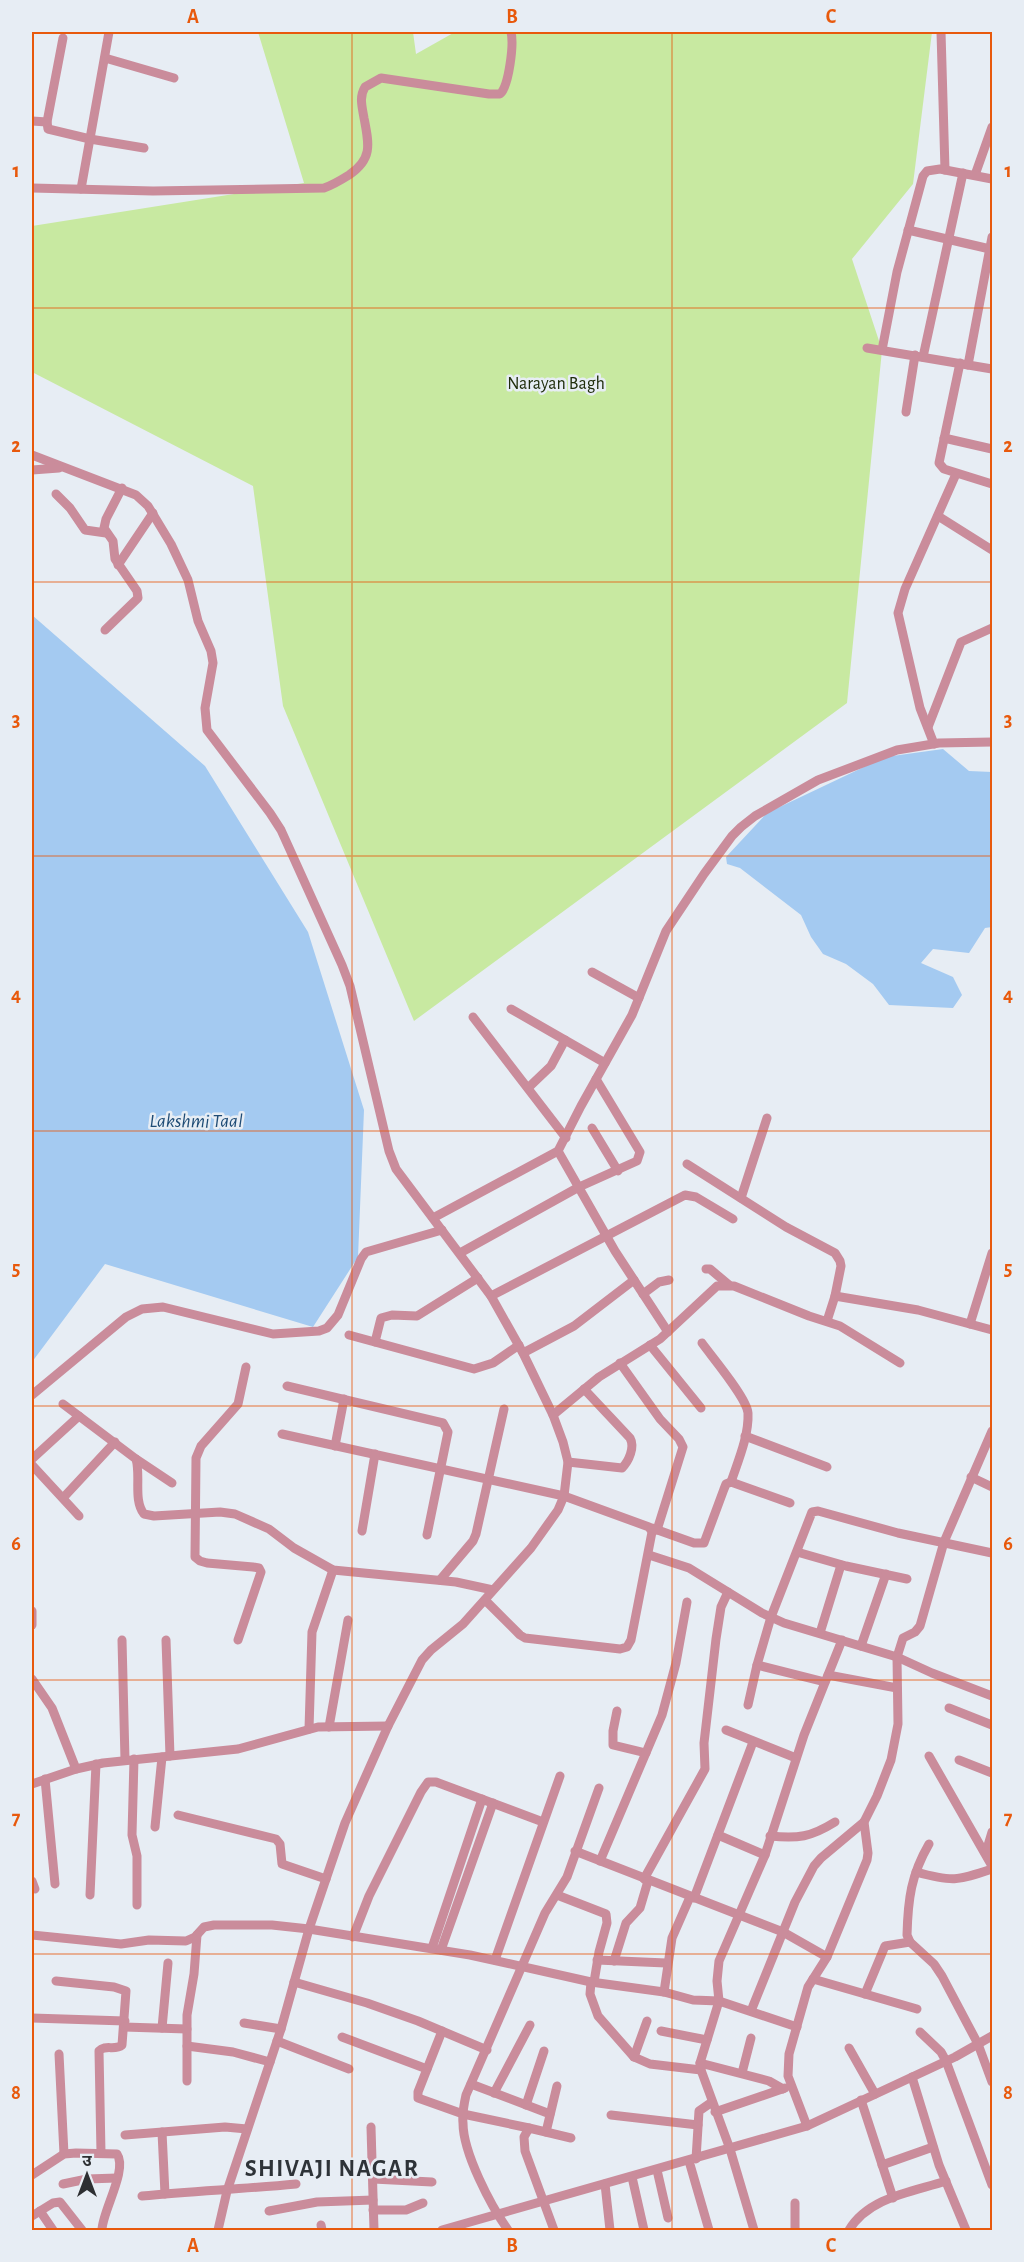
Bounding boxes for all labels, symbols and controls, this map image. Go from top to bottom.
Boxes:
text: A [187,7,199,27]
text: B [506,7,518,27]
text: C [826,7,837,27]
text: 1 [12,161,20,181]
text: 1 [1004,161,1012,181]
park label: Narayan Bagh [507,375,605,393]
text: 2 [11,436,21,456]
text: 2 [1003,436,1013,456]
text: 3 [12,710,20,730]
text: 3 [1004,710,1012,730]
text: 4 [11,985,21,1005]
text: 4 [1003,985,1013,1005]
water label: Lakshmi Taal [149,1111,243,1131]
text: 5 [12,1259,20,1279]
text: 5 [1004,1259,1012,1279]
text: 6 [11,1534,21,1554]
text: 6 [1003,1534,1013,1554]
text: 7 [12,1808,21,1828]
text: 7 [1004,1808,1013,1828]
text: 8 [11,2083,21,2103]
text: 8 [1003,2083,1013,2103]
north arrow [57,2145,117,2205]
text: उ [82,2153,92,2169]
district label: SHIVAJI NAGAR [245,2157,419,2181]
text: A [187,2236,199,2256]
text: B [506,2236,518,2256]
text: C [826,2236,837,2256]

